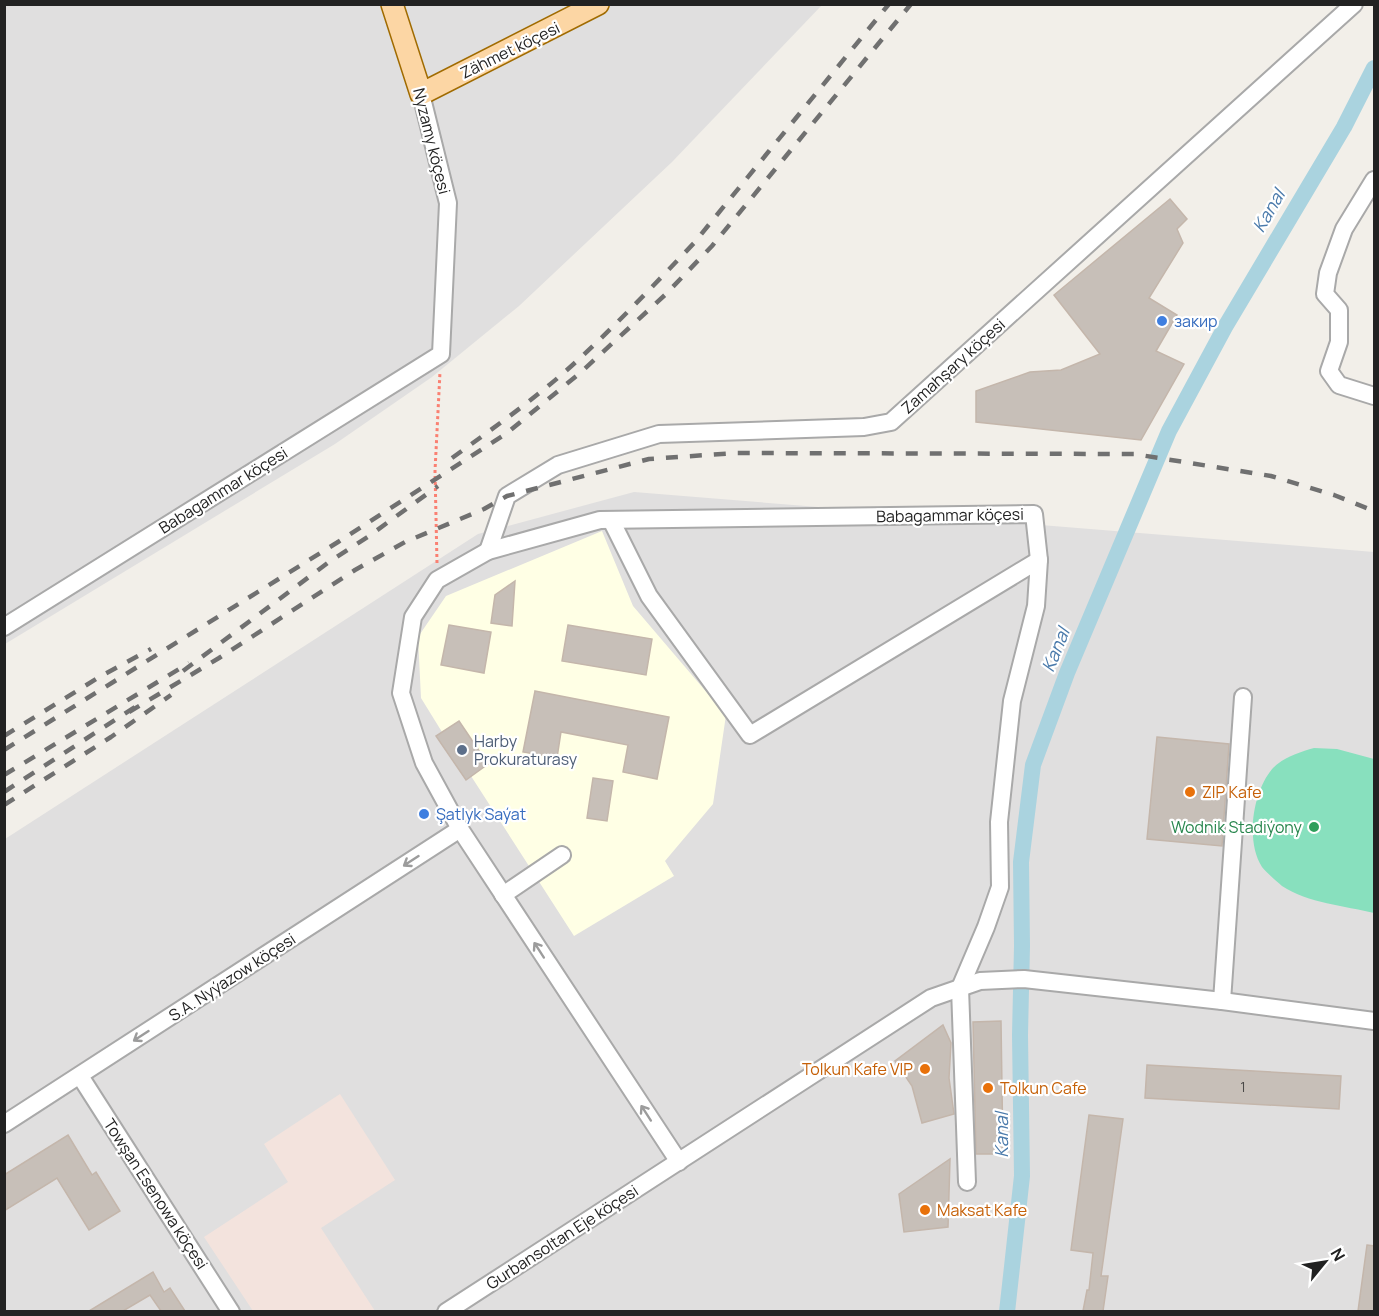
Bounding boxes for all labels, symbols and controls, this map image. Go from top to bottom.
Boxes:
street label: Zähmet köçesi [457,16,563,84]
street label: Nyzamy köçesi [408,86,456,196]
water label: Kanal [1246,182,1291,236]
place label: закир [1174,310,1218,332]
street label: Zamahşary köçesi [896,313,1010,419]
marker: закир [1155,314,1169,328]
street label: Babagammar köçesi [155,442,291,538]
street label: Babagammar köçesi [876,503,1024,527]
water label: Kanal [1035,621,1076,675]
place label: Harby Prokuraturasy [474,730,578,770]
marker: Harby Prokuraturasy [455,743,469,757]
place label: ZIP Kafe [1202,781,1262,803]
marker: ZIP Kafe [1183,785,1197,799]
place label: Şatlyk Saýat [436,803,526,825]
marker: Şatlyk Saýat [417,807,431,821]
place label: Wodnik Stadiýony [1171,816,1303,838]
marker: Wodnik Stadiýony [1307,820,1321,834]
one-way arrow [403,855,419,867]
street label: S.A. Nyýazow köçesi [164,928,300,1026]
one-way arrow [533,942,545,959]
one-way arrow [133,1029,150,1042]
place label: Tolkun Kafe VIP [802,1058,913,1080]
marker: Tolkun Kafe VIP [918,1062,932,1076]
place label: Tolkun Cafe [1000,1077,1087,1099]
house number: 1 [1240,1077,1246,1096]
marker: Tolkun Cafe [981,1081,995,1095]
one-way arrow [640,1104,653,1121]
water label: Kanal [989,1109,1013,1158]
street label: Towşan Esenowa köçesi [99,1114,213,1274]
street label: Gurbansoltan Eje köçesi [482,1180,642,1294]
place label: Maksat Kafe [937,1199,1027,1221]
marker: Maksat Kafe [918,1203,932,1217]
north arrow [1295,1232,1355,1292]
text: N [1326,1244,1350,1265]

